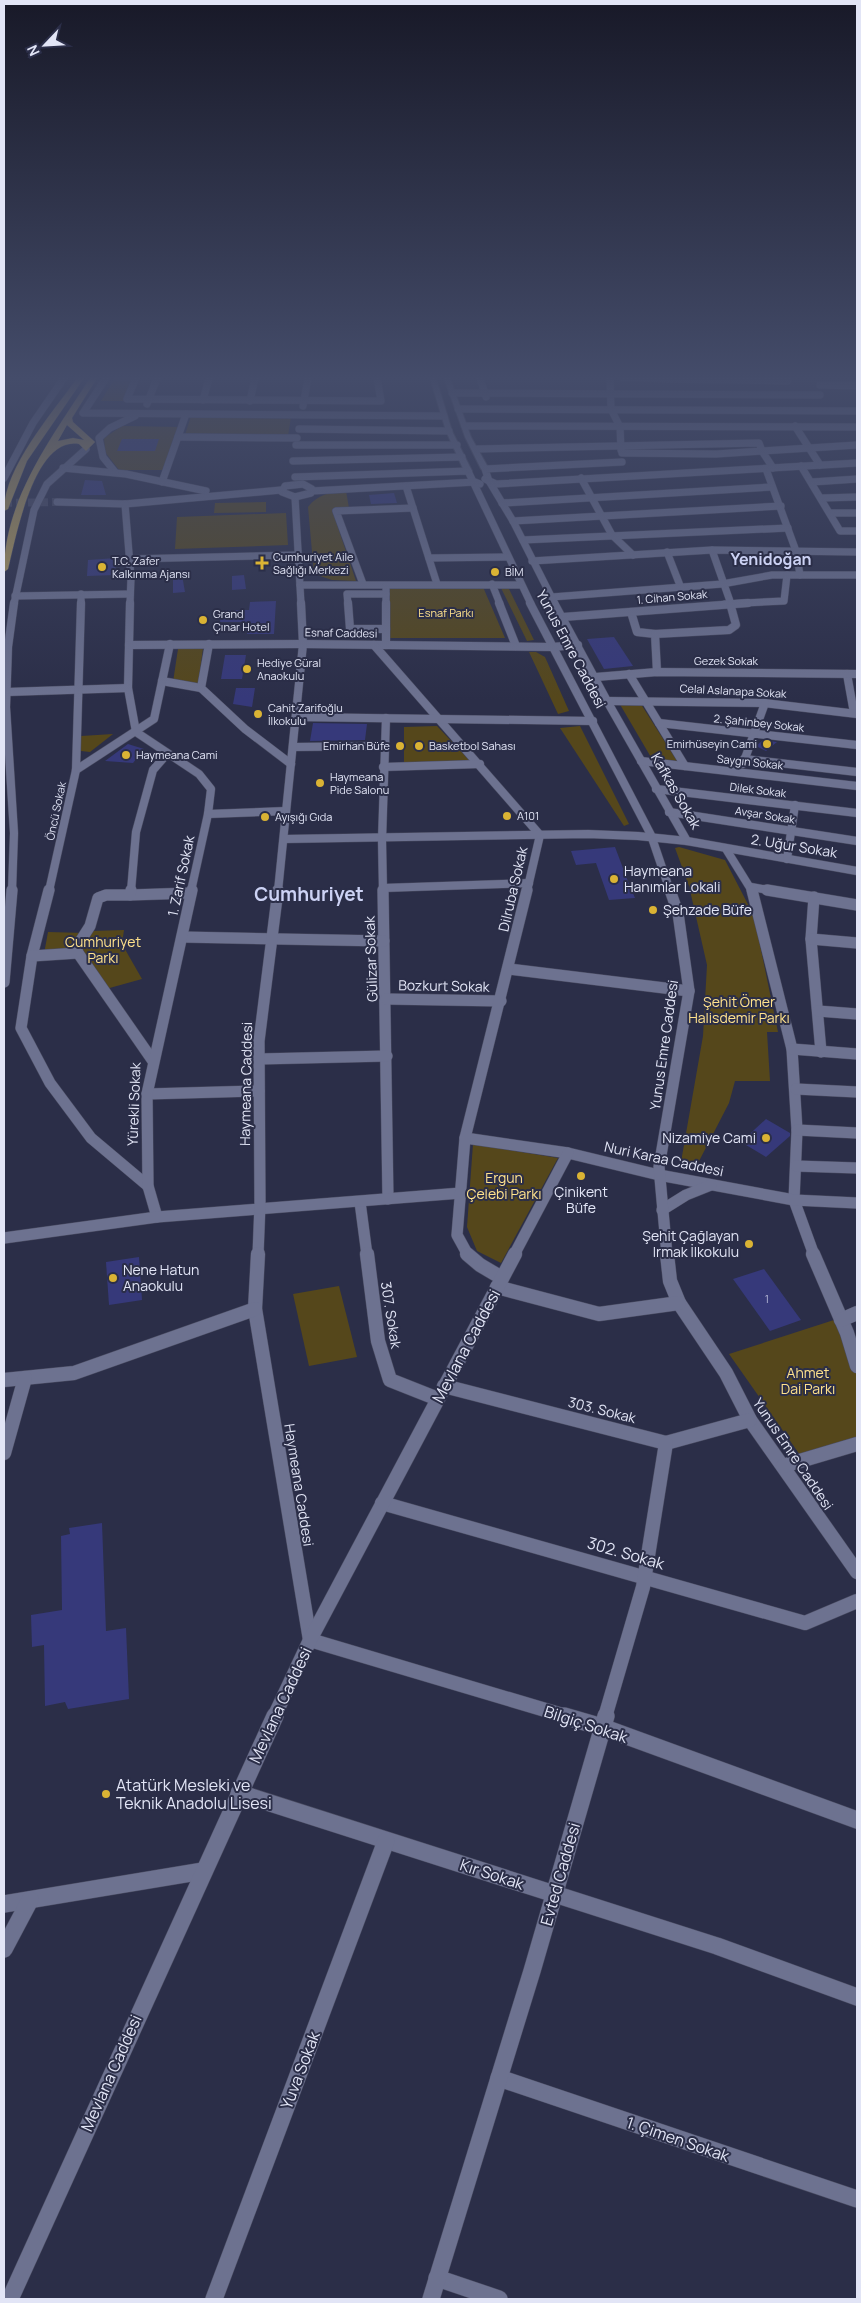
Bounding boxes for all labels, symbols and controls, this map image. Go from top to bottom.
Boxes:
north arrow [20,20,70,70]
text: N [22,42,44,59]
district label: Yenidoğan [730,548,812,570]
place label: Cumhuriyet Aile Sağlığı Merkezi [273,549,354,577]
place label: T.C. Zafer Kalkınma Ajansı [112,553,190,581]
marker: Cumhuriyet Aile Sağlığı Merkezi [255,556,269,570]
marker: T.C. Zafer Kalkınma Ajansı [96,561,108,573]
place label: BİM [505,564,524,579]
marker: BİM [489,566,501,578]
street label: Yunus Emre Caddesi [532,586,611,711]
street label: 1. Cihan Sokak [636,586,709,607]
park label: Esnaf Parkı [418,605,474,620]
place label: Grand Çınar Hotel [213,606,269,634]
marker: Grand Çınar Hotel [197,614,209,626]
street label: Esnaf Caddesi [305,624,377,641]
street label: Gezek Sokak [694,653,759,668]
place label: Hediye Güral Anaokulu [257,655,321,683]
marker: Hediye Güral Anaokulu [241,663,253,675]
street label: Celal Aslanapa Sokak [679,680,787,701]
place label: Cahit Zarifoğlu İlkokulu [268,700,343,728]
marker: Cahit Zarifoğlu İlkokulu [252,708,264,720]
street label: 2. Şahinbey Sokak [713,710,806,735]
place label: Emirhüseyin Cami [667,736,757,751]
place label: Emirhan Büfe [323,738,391,753]
place label: Basketbol Sahası [429,738,515,753]
marker: Emirhüseyin Cami [761,738,773,750]
marker: Emirhan Büfe [394,740,406,752]
marker: Basketbol Sahası [413,740,425,752]
place label: Haymeana Cami [136,747,218,762]
marker: Haymeana Cami [120,749,132,761]
street label: Kafkas Sokak [647,749,706,833]
street label: Saygın Sokak [716,751,784,772]
place label: Haymeana Pide Salonu [330,769,389,797]
marker: Haymeana Pide Salonu [314,777,326,789]
street label: Dilek Sokak [729,779,788,800]
street label: Öncü Sokak [42,780,69,842]
street label: Avşar Sokak [734,802,797,827]
place label: A101 [517,808,539,823]
place label: Ayışığı Gıda [275,809,332,824]
marker: A101 [501,810,513,822]
marker: Ayışığı Gıda [259,811,271,823]
street label: 2. Uğur Sokak [750,829,840,862]
street label: 1. Zarif Sokak [163,833,199,918]
street label: Dilruba Sokak [493,843,532,933]
place label: Haymeana Hanımlar Lokali [624,861,720,896]
marker: Haymeana Hanımlar Lokali [608,873,620,885]
district label: Cumhuriyet [254,881,364,907]
place label: Şehzade Büfe [663,900,752,919]
marker: Şehzade Büfe [647,904,659,916]
street label: Gülizar Sokak [359,915,381,1002]
park label: Cumhuriyet Parkı [65,932,141,967]
street label: Bozkurt Sokak [398,975,491,996]
street label: Yunus Emre Caddesi [645,979,682,1111]
park label: Şehit Ömer Halisdemir Parkı [688,992,790,1027]
street label: Haymeana Caddesi [235,1022,256,1146]
street label: Yürekli Sokak [123,1061,144,1146]
place label: Nizamiye Cami [662,1128,756,1147]
marker: Nizamiye Cami [760,1132,772,1144]
street label: Nuri Karaa Caddesi [603,1137,725,1180]
park label: Ergun Çelebi Parkı [466,1168,542,1203]
marker: Çinikent Büfe [575,1170,587,1182]
place label: Çinikent Büfe [554,1182,608,1217]
place label: Şehit Çağlayan Irmak İlkokulu [642,1226,739,1261]
marker: Şehit Çağlayan Irmak İlkokulu [743,1238,755,1250]
place label: Nene Hatun Anaokulu [123,1260,199,1295]
marker: Nene Hatun Anaokulu [107,1272,119,1284]
street label: 307. Sokak [377,1280,406,1351]
street label: Mevlana Caddesi [427,1285,505,1407]
house number: 1 [765,1291,769,1306]
park label: Ahmet Dai Parkı [781,1363,835,1398]
street label: 303. Sokak [566,1392,639,1427]
street label: Yunus Emre Caddesi [749,1394,838,1513]
street label: Haymeana Caddesi [280,1422,319,1548]
street label: 302. Sokak [585,1532,668,1575]
street label: Mevlana Caddesi [243,1643,317,1767]
street label: Bilgiç Sokak [541,1700,632,1748]
place label: Atatürk Mesleki ve Teknik Anadolu Lisesi [116,1774,272,1814]
marker: Atatürk Mesleki ve Teknik Anadolu Lisesi [100,1788,112,1800]
street label: Evted Caddesi [535,1820,585,1928]
street label: Kır Sokak [457,1853,528,1895]
street label: Mevlana Caddesi [75,2011,147,2135]
street label: Yuva Sokak [275,2027,325,2112]
street label: 1. Çimen Sokak [624,2111,733,2167]

